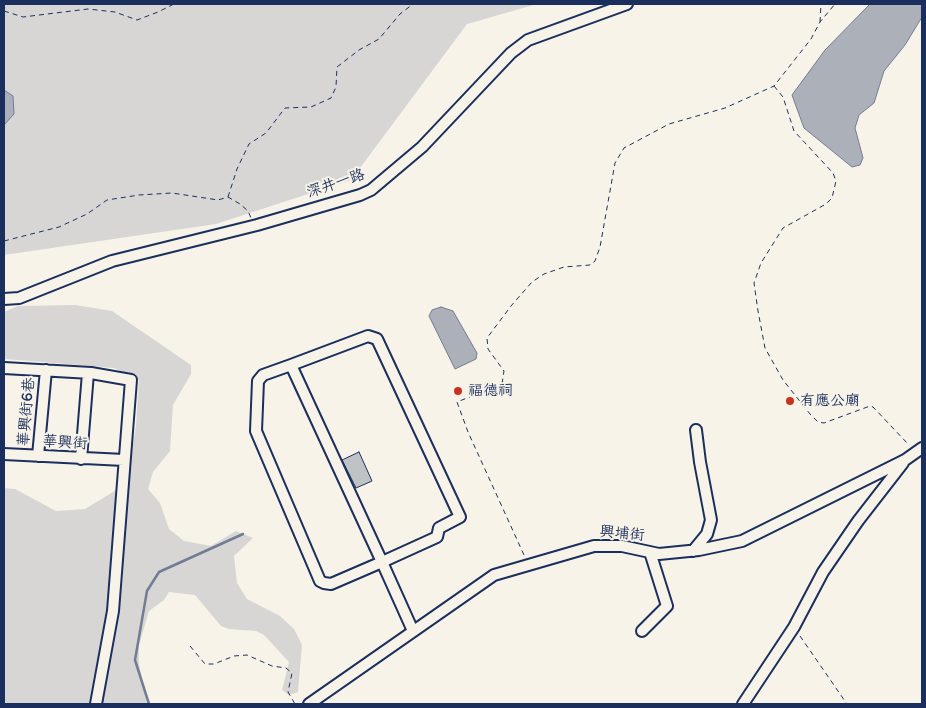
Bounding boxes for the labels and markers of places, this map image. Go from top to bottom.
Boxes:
place label: 福德祠 [468,382,513,400]
marker: 福德祠 [452,385,464,397]
place label: 有應公廟 [800,392,860,410]
marker: 有應公廟 [784,395,796,407]

